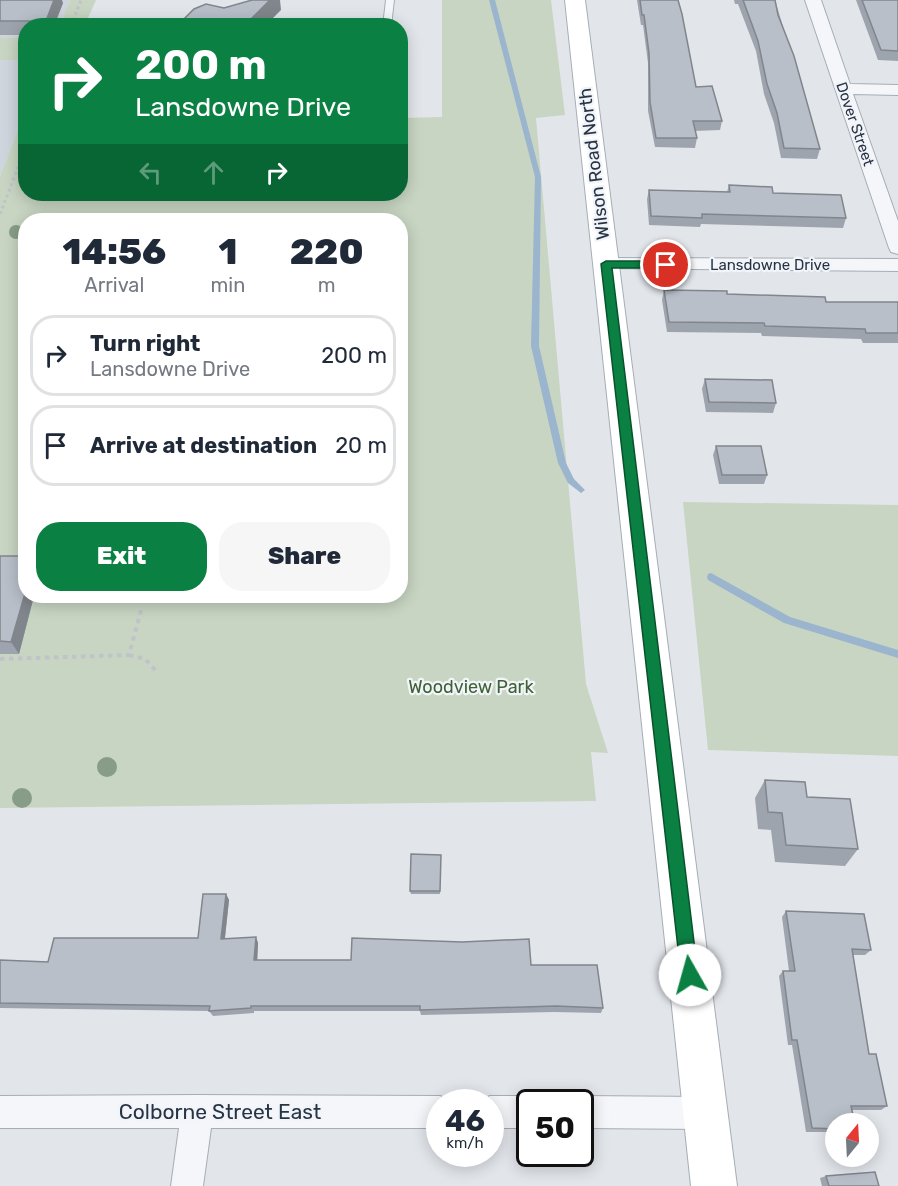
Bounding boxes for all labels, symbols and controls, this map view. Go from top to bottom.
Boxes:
text: 200 m [135,40,267,90]
icon: right [36,42,114,120]
street label: Dover Street [832,80,878,168]
street label: Wilson Road North [574,87,614,241]
text: Lansdowne Drive [135,91,351,123]
icon: left [134,156,167,189]
icon: ahead [197,156,230,189]
icon: right [260,156,293,189]
text: 14:56 [62,230,166,273]
text: 1 [218,230,237,273]
text: 220 [290,230,364,273]
pin [640,239,691,290]
icon: arrive [649,248,682,281]
street label: Lansdowne Drive [710,256,830,274]
text: Arrival [84,273,144,297]
text: min [211,273,245,297]
text: m [318,273,336,297]
text: Turn right [90,330,200,357]
icon: right [39,339,72,372]
text: 200 m [321,342,387,369]
text: Lansdowne Drive [90,357,250,381]
icon: arrive [39,429,72,462]
text: Arrive at destination [90,432,317,459]
text: 20 m [335,432,387,459]
button: Exit [36,522,207,591]
button: Share [219,522,390,591]
park label: Woodview Park [408,676,534,698]
position arrow [658,943,722,1007]
speed limit sign: 50 [516,1089,594,1167]
street label: Colborne Street East [119,1099,321,1124]
text: 46 [445,1103,485,1139]
north arrow [825,1113,879,1167]
map controls [825,1113,879,1167]
text: km/h [446,1134,484,1152]

